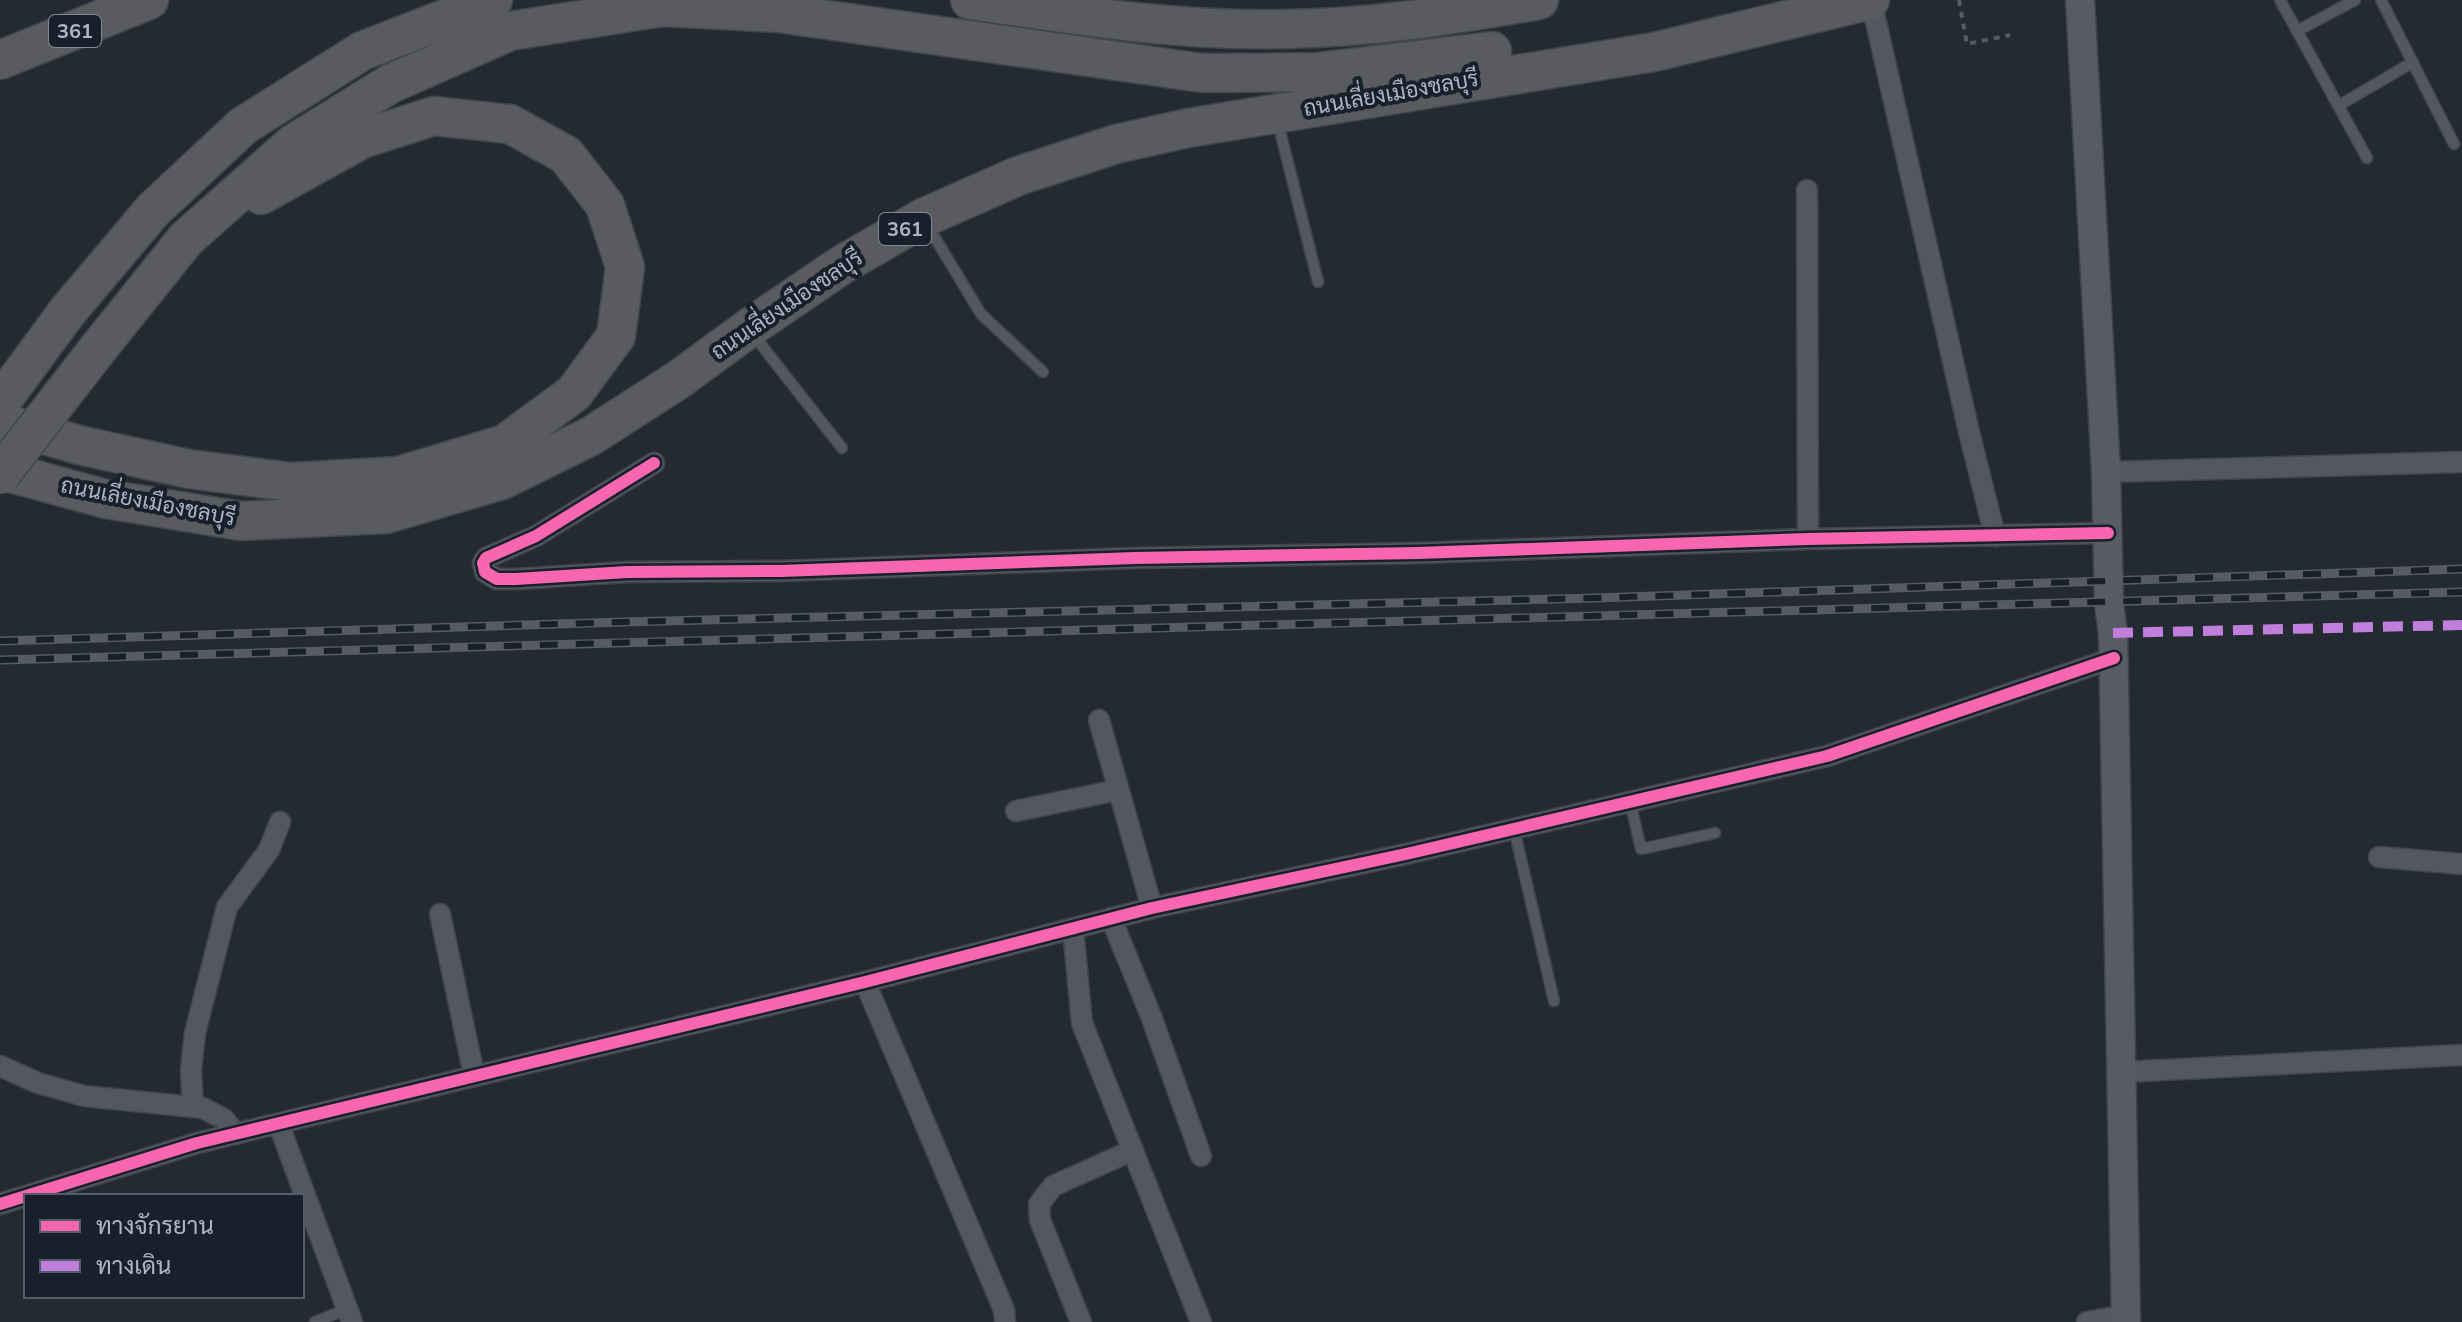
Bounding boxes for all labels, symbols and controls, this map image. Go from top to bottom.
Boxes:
road number: 361 [49,15,101,47]
street label: ถนนเลี่ยงเมืองชลบุรี [1300,59,1481,124]
road number: 361 [879,213,931,245]
street label: ถนนเลี่ยงเมืองชลบุรี [702,239,869,367]
street label: ถนนเลี่ยงเมืองชลบุรี [58,465,239,534]
legend [24,1194,304,1298]
text: ทางจักรยาน [96,1210,214,1242]
text: ทางเดิน [96,1250,171,1282]

